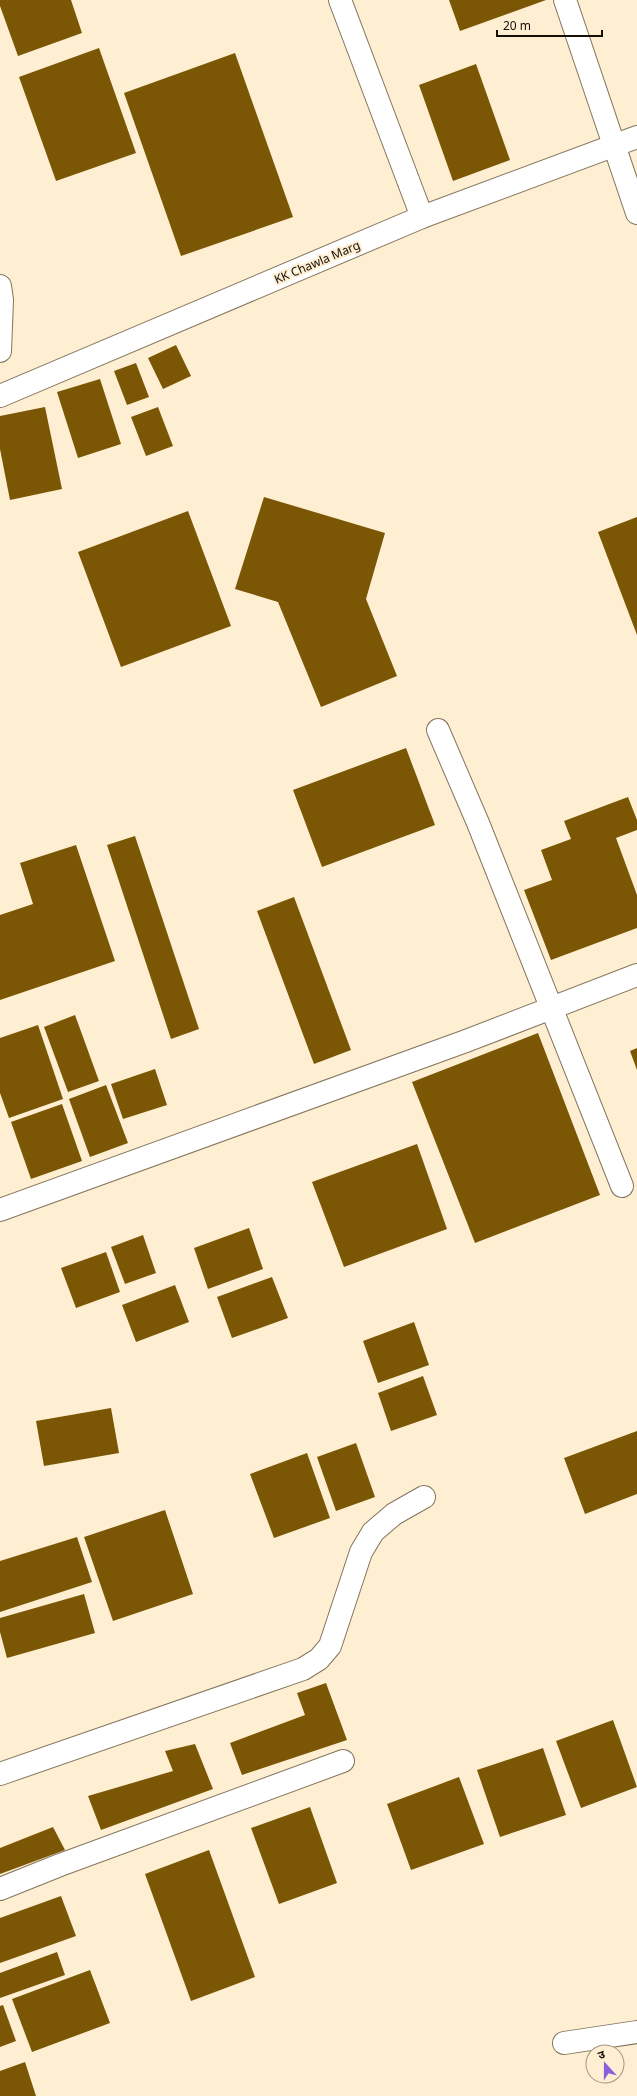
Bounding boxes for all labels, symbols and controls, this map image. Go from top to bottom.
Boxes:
scale bar [497,12,602,38]
text: 20 m [503,17,531,34]
street label: KK Chawla Marg [271,236,363,288]
north arrow [585,2044,625,2084]
text: उ [596,2046,607,2062]

